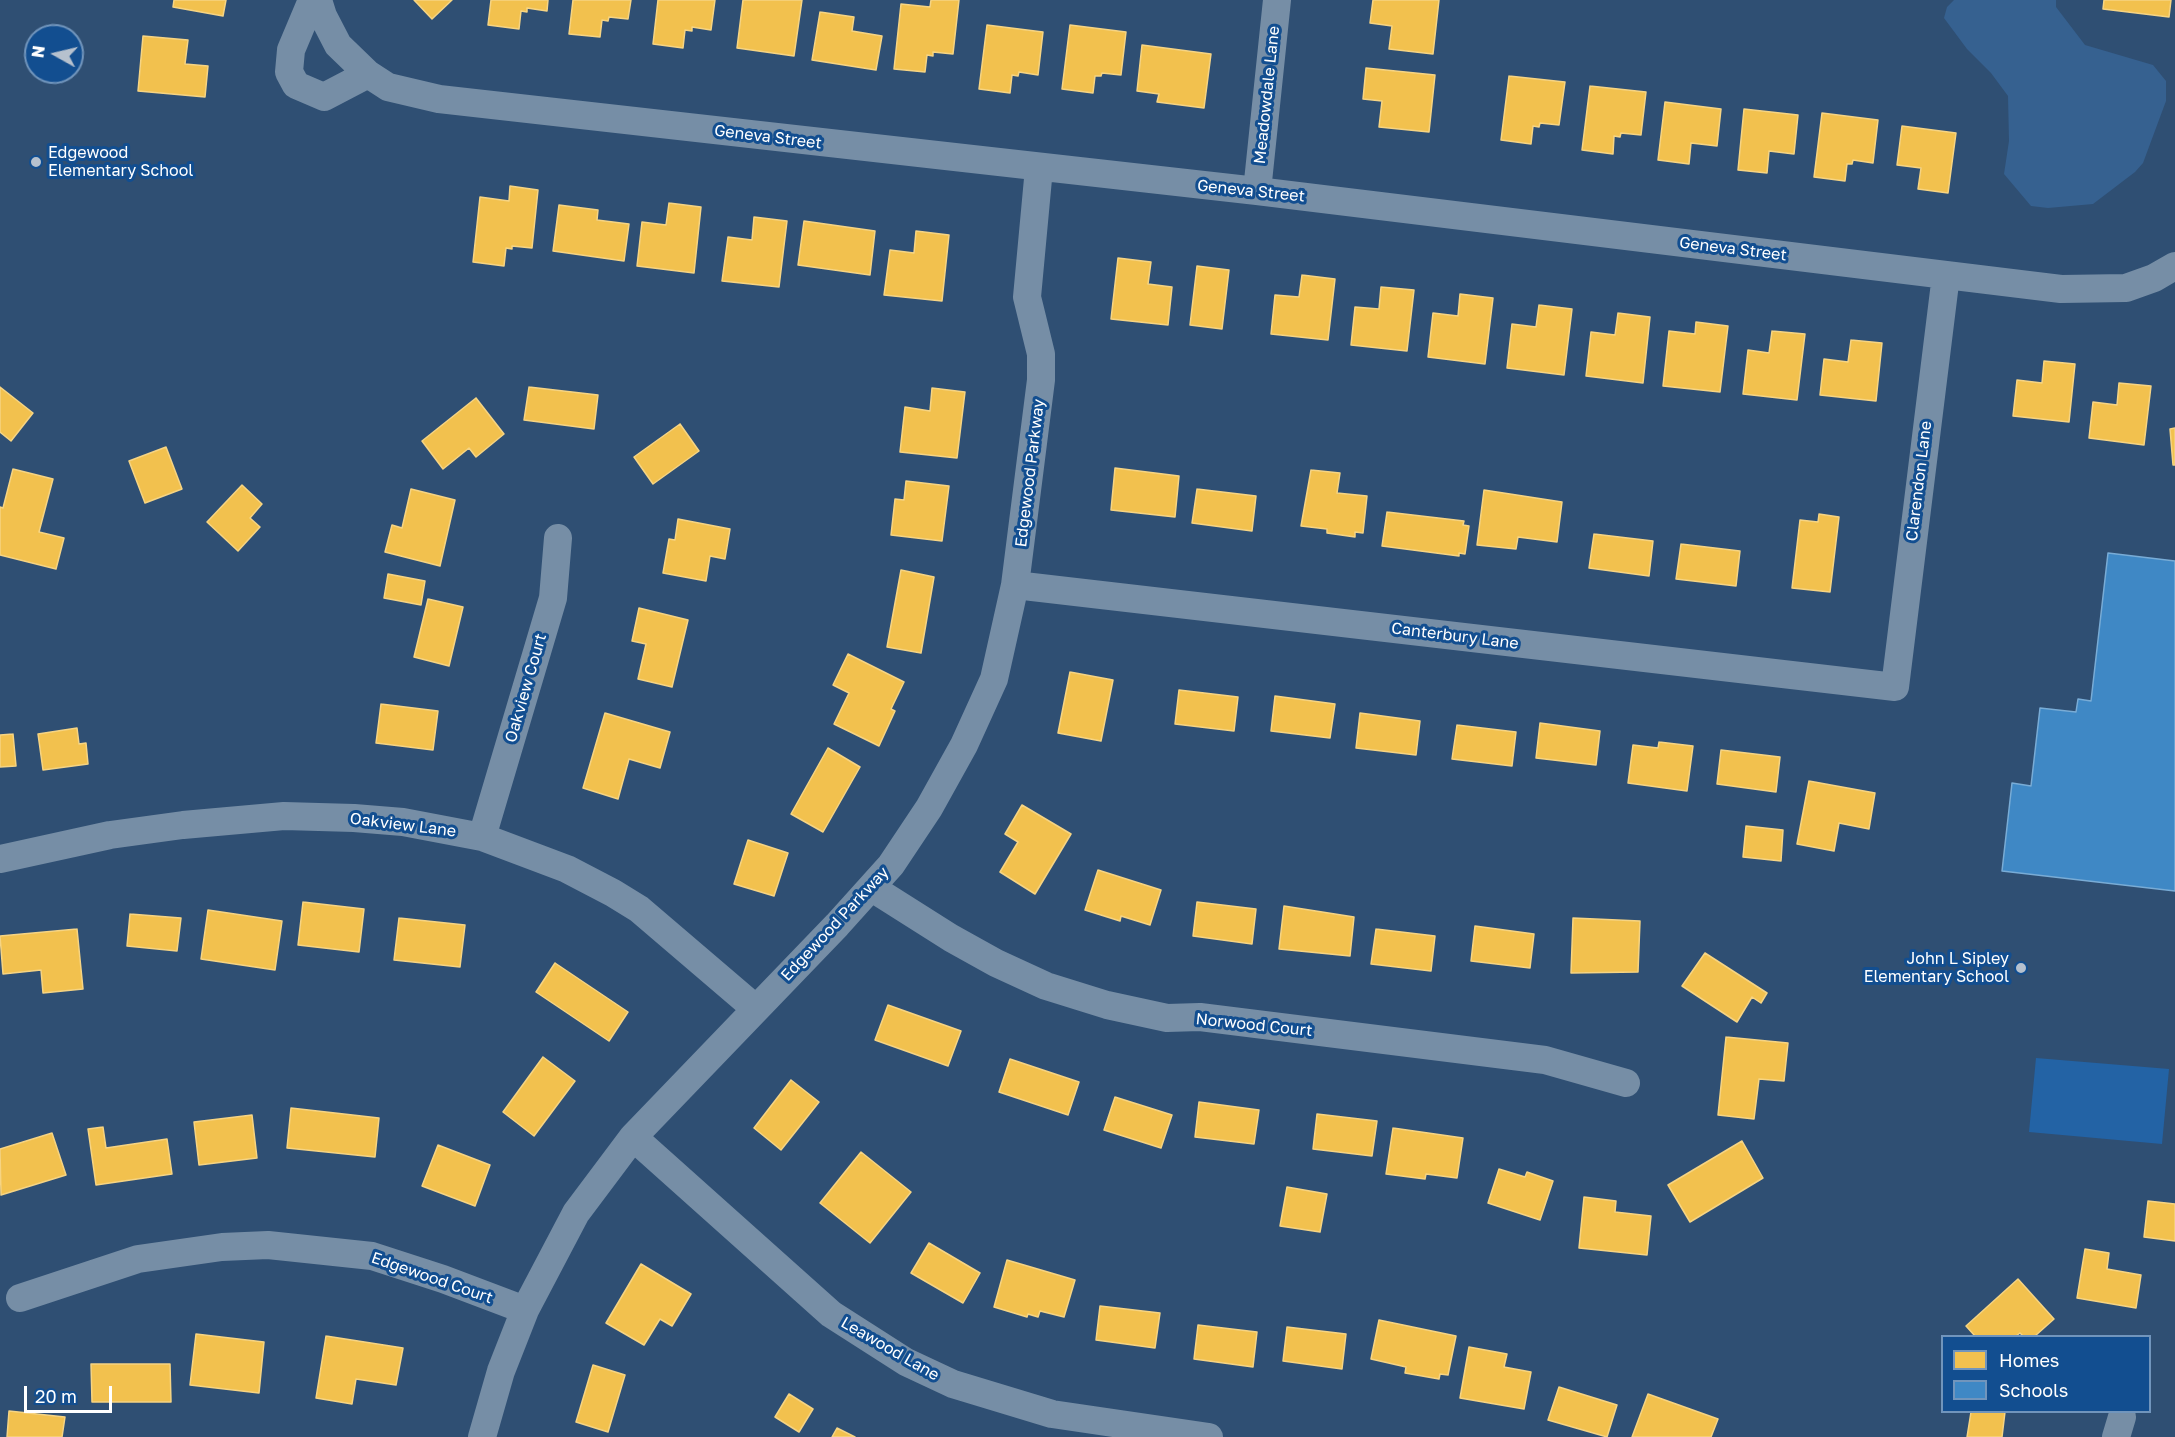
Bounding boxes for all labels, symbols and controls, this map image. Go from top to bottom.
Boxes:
north arrow [24,24,84,84]
street label: Meadowdale Lane [1250,25,1284,165]
text: N [27,44,49,59]
street label: Geneva Street [713,121,823,153]
place label: Edgewood Elementary School [48,143,193,181]
marker: Edgewood Elementary School [29,155,43,169]
street label: Geneva Street [1196,176,1306,206]
street label: Geneva Street [1678,233,1788,265]
street label: Edgewood Parkway [1011,398,1049,548]
street label: Clarendon Lane [1902,420,1936,542]
street label: Canterbury Lane [1390,619,1520,653]
street label: Oakview Court [501,631,551,745]
street label: Oakview Lane [349,809,457,841]
street label: Edgewood Parkway [777,863,893,985]
place label: John L Sipley Elementary School [1864,949,2009,987]
marker: John L Sipley Elementary School [2014,961,2028,975]
street label: Norwood Court [1195,1009,1313,1041]
street label: Edgewood Court [369,1248,495,1308]
street label: Leawood Lane [837,1313,943,1385]
legend [1941,1335,2151,1413]
text: Homes [1999,1349,2059,1371]
scale bar [27,1374,116,1412]
text: Schools [1999,1379,2068,1401]
text: 20 m [35,1385,77,1407]

